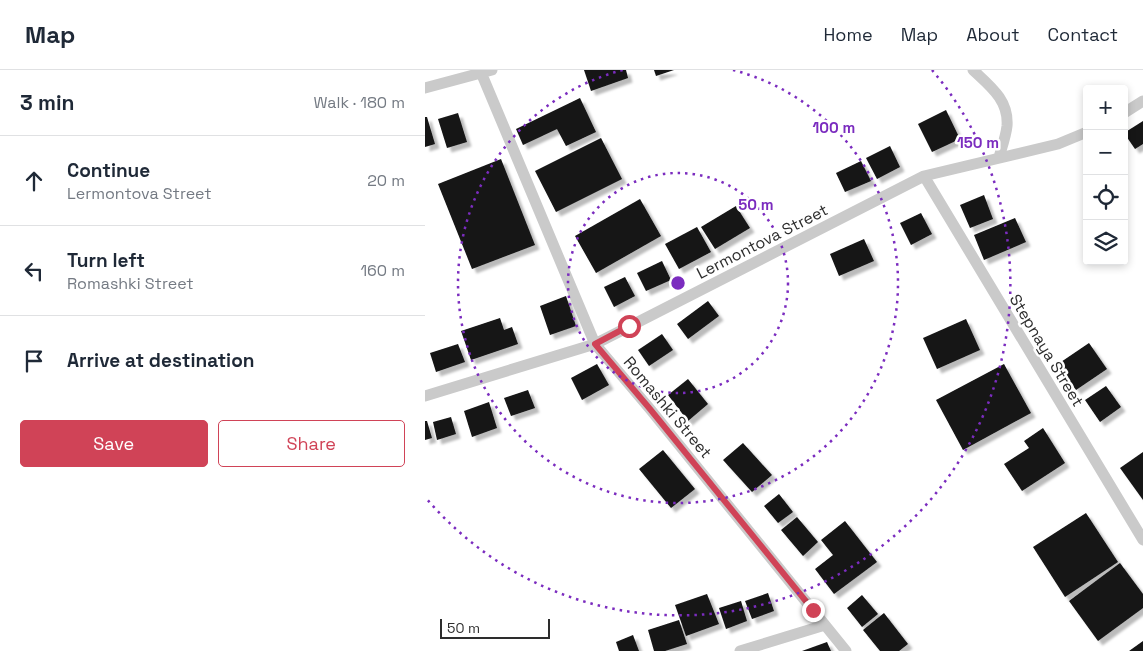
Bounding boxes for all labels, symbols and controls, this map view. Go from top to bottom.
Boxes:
text: Map [25,19,75,50]
text: Home [824,23,873,46]
text: Map [901,23,938,46]
text: About [966,23,1020,46]
text: Contact [1048,23,1118,46]
map controls [1083,85,1128,265]
button: + [1083,85,1128,130]
text: 3 min [20,89,75,116]
text: Walk · 180 m [313,92,405,113]
text: 100 m [813,118,855,137]
button: − [1083,130,1128,175]
text: 150 m [957,133,999,152]
text: Continue [67,158,150,183]
icon: ahead [20,167,48,195]
text: 20 m [367,170,405,191]
button: locate [1083,175,1128,220]
text: Lermontova Street [67,183,212,204]
text: 50 m [738,195,774,214]
street label: Lermontova Street [693,199,831,284]
button: layers [1083,220,1128,265]
text: Turn left [67,248,145,273]
icon: left [20,257,48,285]
text: 160 m [360,260,405,281]
text: Romashki Street [67,273,194,294]
centre of rings [669,274,687,292]
street label: Stepnaya Street [1005,290,1088,410]
route start [618,315,641,338]
icon: arrive [20,347,48,375]
text: Arrive at destination [67,348,255,373]
street label: Romashki Street [619,352,716,463]
button: Save [20,420,208,467]
button: Share [218,420,405,467]
route end [802,599,825,622]
scale bar [440,616,550,639]
text: 50 m [447,619,480,637]

